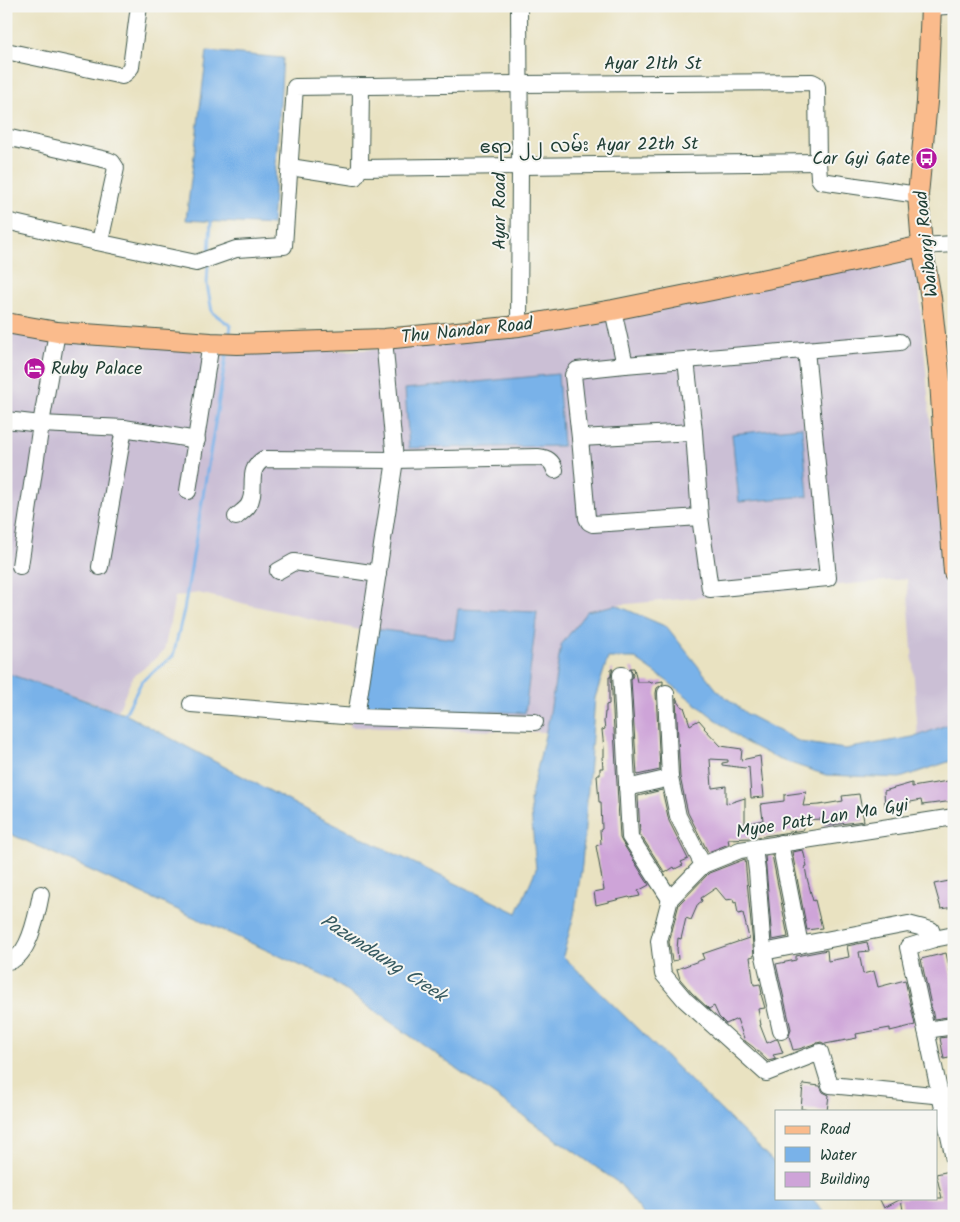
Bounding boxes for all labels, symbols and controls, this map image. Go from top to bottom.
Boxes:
street label: Ayar 21th St [604,50,703,79]
street label: ဧရာ ၂၂ လမ်း Ayar 22th St [479,130,700,163]
place label: Car Gyi Gate [812,145,910,174]
bus stop icon: Car Gyi Gate [914,146,938,170]
street label: Ayar Road [486,171,515,250]
street label: Waibargi Road [907,188,947,298]
street label: Thu Nandar Road [400,310,535,353]
place label: Ruby Palace [51,355,142,384]
hotel icon: Ruby Palace [23,356,47,380]
street label: Myoe Patt Lan Ma Gyi [734,791,911,847]
water label: Pazundaung Creek [314,907,454,1012]
legend [775,1110,938,1200]
text: Road [820,1118,851,1142]
text: Water [820,1144,857,1168]
text: Building [820,1168,870,1192]

